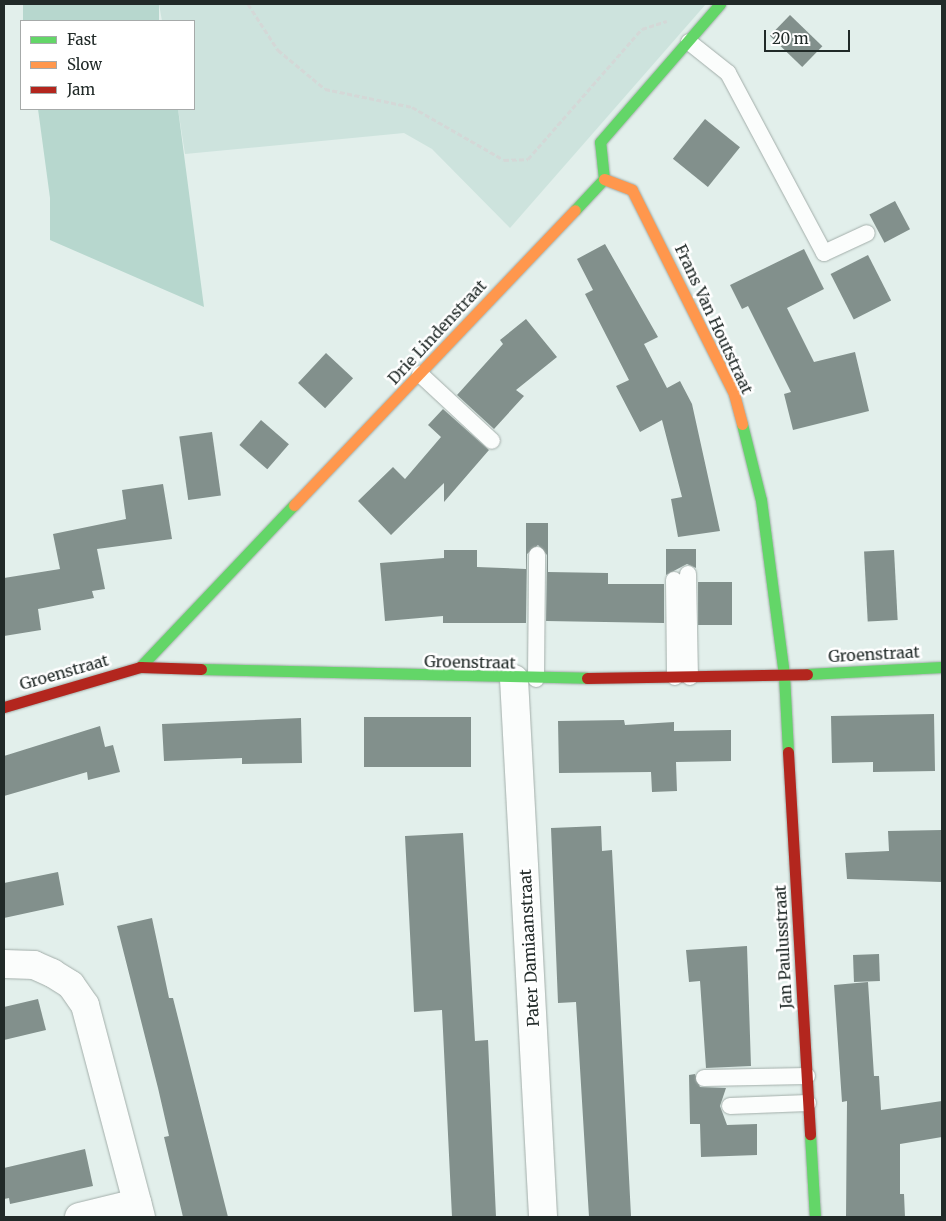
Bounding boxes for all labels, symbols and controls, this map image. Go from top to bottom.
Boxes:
legend [20,20,195,110]
scale bar [766,20,852,52]
text: 20 m [772,29,809,48]
text: Fast [67,30,97,49]
text: Slow [67,55,102,74]
text: Jam [67,80,95,99]
street label: Frans Van Houtstraat [671,241,757,397]
street label: Drie Lindenstraat [384,276,490,388]
street label: Groenstraat [828,642,920,666]
street label: Groenstraat [17,650,111,694]
street label: Groenstraat [424,652,516,672]
street label: Pater Damiaanstraat [515,869,543,1027]
street label: Jan Paulusstraat [770,885,796,1009]

